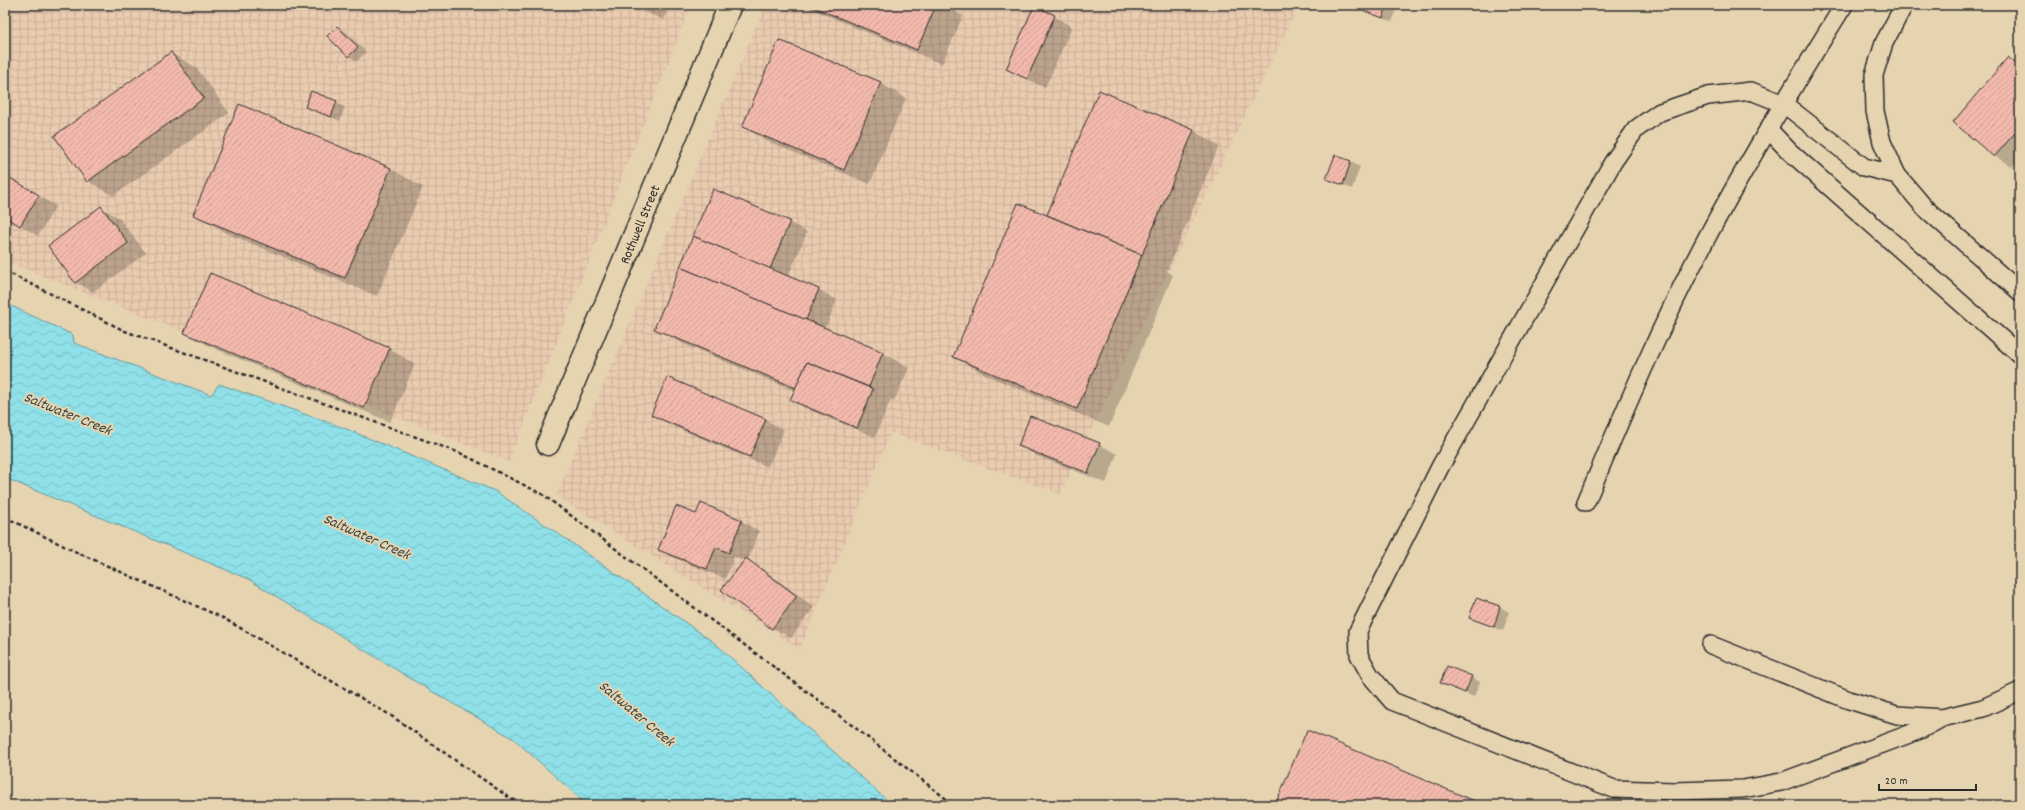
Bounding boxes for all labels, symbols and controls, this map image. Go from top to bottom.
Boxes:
street label: Rothwell Street [616,182,666,267]
water label: Saltwater Creek [20,387,116,443]
water label: Saltwater Creek [319,509,415,568]
water label: Saltwater Creek [593,676,680,754]
scale bar [1879,766,1976,792]
text: 20 m [1885,773,1908,790]

